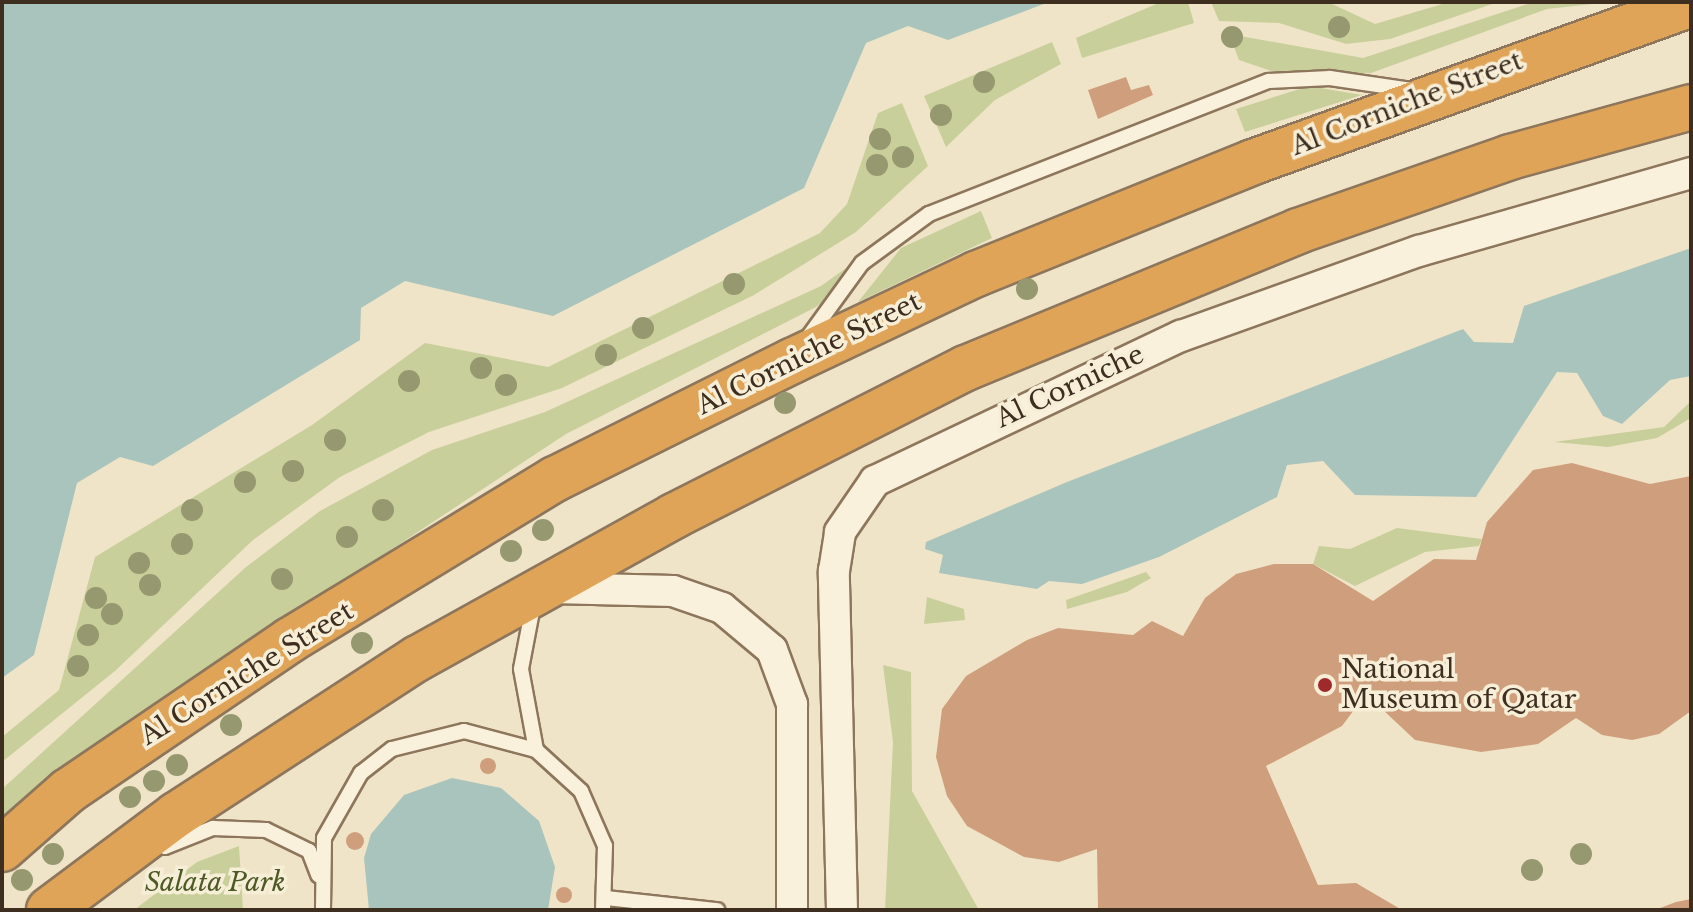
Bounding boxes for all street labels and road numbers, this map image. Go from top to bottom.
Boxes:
street label: Al Corniche Street [1287,45,1527,163]
street label: Al Corniche Street [692,286,926,422]
street label: Al Corniche [991,339,1149,435]
street label: Al Corniche Street [135,596,359,752]

